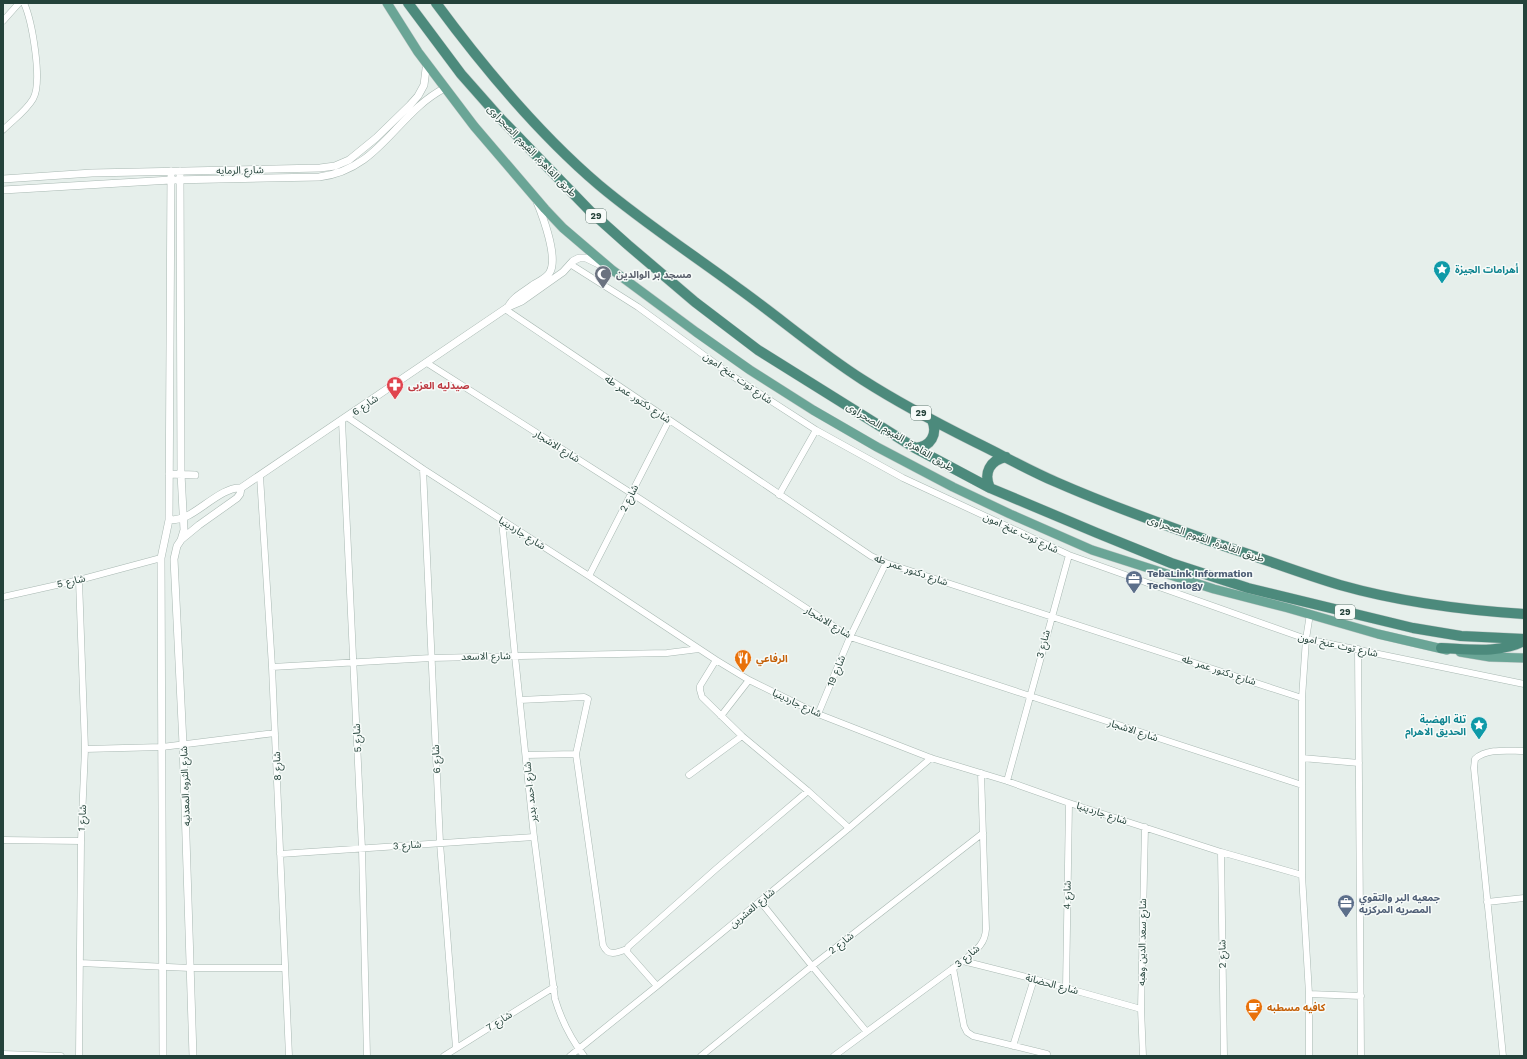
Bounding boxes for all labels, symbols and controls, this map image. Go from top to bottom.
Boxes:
street label: طريق القاهرة, الفيوم الصحراوى [483,103,579,201]
street label: شارع الرمايه [216,164,264,178]
road number: 29 [586,209,606,223]
place icon: أهرامات الجيزة [1432,259,1452,284]
place label: أهرامات الجيزة [1455,263,1519,276]
mosque icon: مسجد بر الوالدين [593,264,613,289]
place label: مسجد بر الوالدين [616,269,692,281]
street label: شارع توت عنخ امون [700,350,775,408]
street label: شارع دكتور عمر طه [602,373,673,427]
pharmacy icon: صيدليه العزبى [385,375,405,400]
place label: صيدليه العزبى [408,380,470,392]
street label: شارع 6 [350,392,381,419]
street label: طريق القاهرة, الفيوم الصحراوى [843,401,956,476]
road number: 29 [911,406,931,420]
street label: شارع الاشجار [530,427,582,466]
street label: شارع 2 [618,483,642,514]
street label: شارع توت عنخ امون [981,511,1060,557]
street label: شارع جاردينيا [496,514,547,553]
street label: طريق القاهرة, الفيوم الصحراوى [1145,514,1266,567]
street label: شارع دكتور عمر طه [872,552,949,590]
place label: TebaLink Information Techonlogy [1147,568,1253,591]
office icon: TebaLink Information Techonlogy [1124,569,1144,594]
street label: شارع 5 [56,572,87,592]
street label: شارع الاشجار [801,603,853,642]
road number: 29 [1335,605,1355,619]
street label: شارع 3 [1034,629,1054,660]
street label: شارع توت عنخ امون [1297,631,1379,661]
restaurant icon: الرفاعي [733,648,753,673]
street label: شارع الاسعد [461,650,511,664]
place label: الرفاعي [756,652,788,667]
street label: شارع دكتور عمر طه [1180,653,1258,689]
street label: شارع 19 [825,654,849,689]
street label: شارع جاردينيا [770,687,823,721]
place label: تلة الهضبة الحديق الاهرام [1405,713,1466,739]
place icon: تلة الهضبة الحديق الاهرام [1469,715,1489,740]
street label: شارع الاشجار [1105,716,1160,745]
street label: شارع 5 [351,723,365,753]
street label: شارع 6 [430,744,444,774]
street label: شارع الثروه المعدنيه [178,746,194,826]
street label: شارع 8 [271,751,285,781]
street label: شارع احمد بدير [521,761,541,824]
street label: شارع جاردينيا [1075,800,1129,828]
street label: شارع 1 [76,804,90,832]
street label: شارع 3 [392,838,422,853]
street label: شارع 4 [1061,880,1075,910]
street label: شارع العشرين [727,886,778,932]
place label: جمعيه البر والتقوي المصريه المركزيه [1359,892,1441,916]
office icon: جمعيه البر والتقوي المصريه المركزيه [1336,893,1356,918]
street label: شارع سعد الدين وهبه [1136,898,1150,986]
street label: شارع 2 [826,930,857,958]
street label: شارع 2 [1216,939,1230,968]
street label: شارع 3 [952,942,983,971]
street label: شارع الحضانة [1024,972,1080,998]
cafe icon: كافيه مسطبه [1244,997,1264,1022]
place label: كافيه مسطبه [1267,1001,1326,1014]
street label: شارع 7 [484,1009,515,1035]

